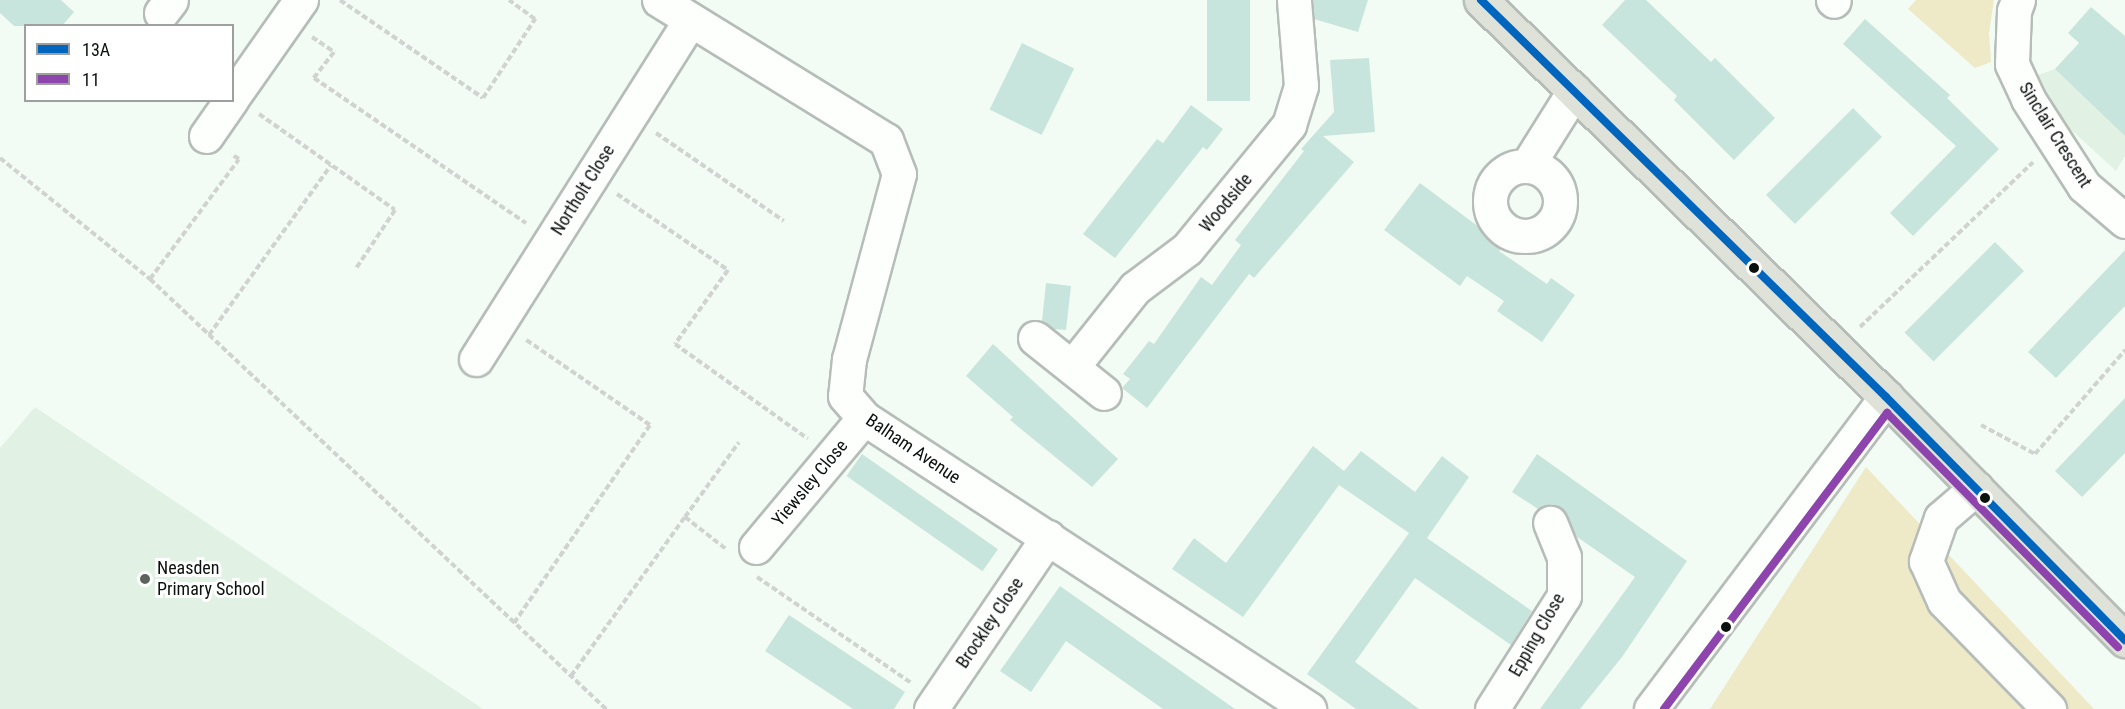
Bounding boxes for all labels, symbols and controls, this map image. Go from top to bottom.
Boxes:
legend [24,24,234,102]
text: 13A [82,39,110,60]
text: 11 [82,69,100,90]
street label: Sinclair Crescent [2014,78,2096,192]
street label: Northolt Close [547,141,619,239]
street label: Woodside [1195,169,1257,237]
unlabelled marker [1748,262,1760,274]
street label: Balham Avenue [862,409,964,489]
street label: Yiewsley Close [768,435,852,531]
unlabelled marker [1979,492,1991,504]
place label: Neasden Primary School [157,558,265,600]
marker: Neasden Primary School [138,572,152,586]
street label: Brockley Close [952,574,1028,672]
street label: Epping Close [1505,590,1569,680]
unlabelled marker [1720,621,1732,633]

